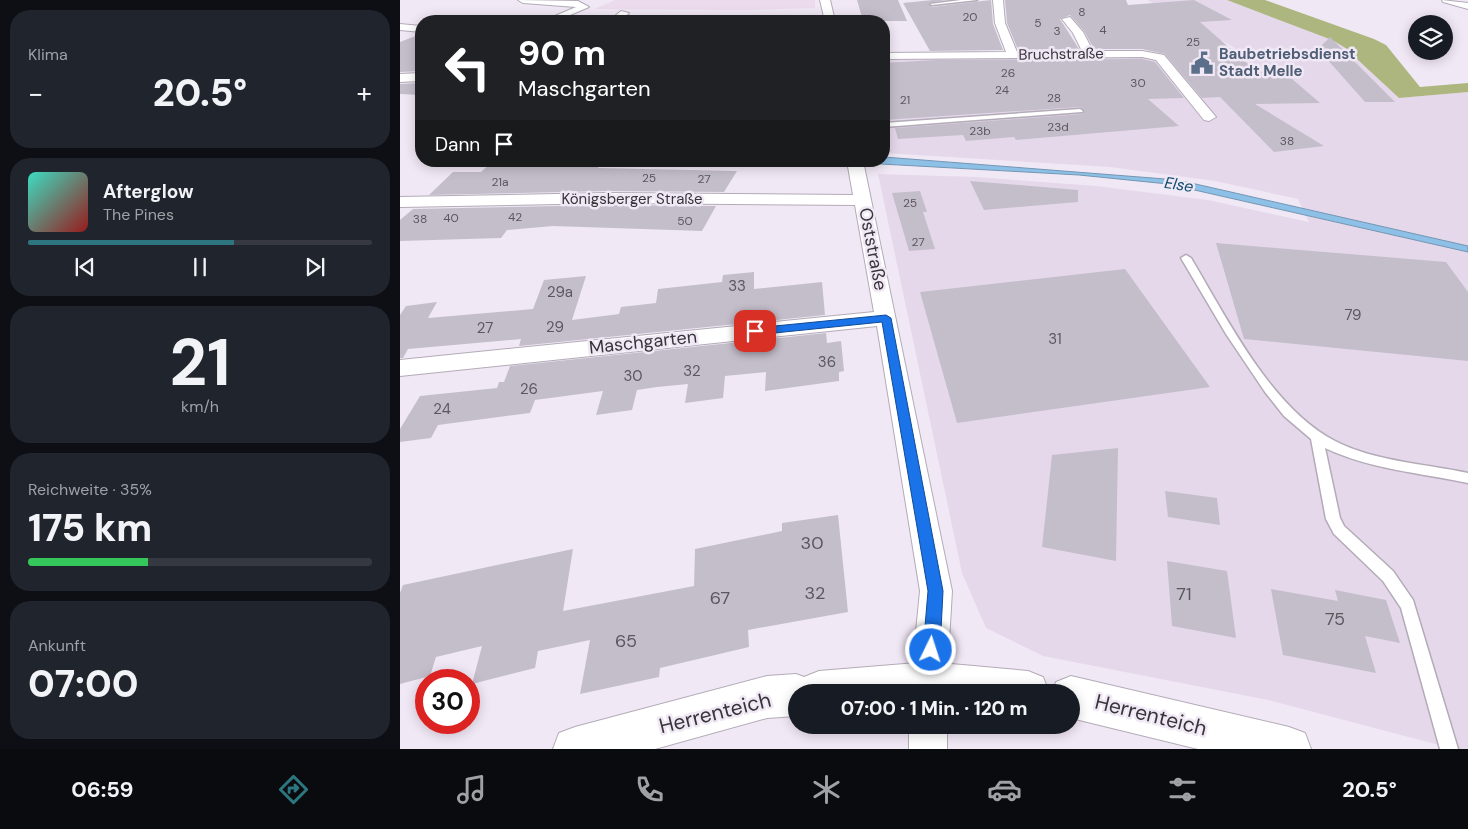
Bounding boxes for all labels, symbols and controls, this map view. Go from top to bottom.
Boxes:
house number: 8 [1078,4,1086,20]
house number: 20 [962,9,978,25]
house number: 5 [1034,15,1042,31]
map controls [1408,15,1453,60]
button: layers [1408,15,1453,60]
house number: 4 [1099,22,1107,38]
house number: 3 [1053,23,1061,39]
text: 90 m [518,30,606,76]
house number: 25 [1186,34,1200,50]
icon: left [435,35,500,100]
street label: Bruchstraße [1018,43,1104,65]
text: Klima [28,44,68,65]
place label: Baubetriebsdienst Stadt Melle [1219,44,1355,81]
public building icon: Baubetriebsdienst Stadt Melle [1189,50,1215,76]
house number: 26 [1001,65,1015,81]
text: 20.5° [153,68,247,118]
text: Maschgarten [518,74,651,103]
text: − [28,75,43,112]
text: + [357,75,372,112]
house number: 30 [1130,75,1146,91]
house number: 24 [995,82,1009,98]
house number: 28 [1047,90,1061,106]
house number: 21 [900,92,910,108]
house number: 23d [1047,119,1069,135]
house number: 23b [969,123,991,139]
icon: arrive [490,130,518,158]
text: Dann [435,132,480,157]
house number: 38 [1280,133,1294,149]
house number: 25 [642,170,656,186]
house number: 27 [697,171,711,187]
water label: Else [1163,172,1195,197]
house number: 21a [491,174,509,190]
text: Afterglow [103,179,194,204]
street label: Königsberger Straße [561,189,703,209]
house number: 25 [903,195,917,211]
text: The Pines [103,204,174,225]
street label: Oststraße [853,206,893,292]
house number: 42 [508,209,522,225]
house number: 40 [443,210,459,226]
house number: 38 [413,211,427,227]
house number: 50 [677,213,693,229]
house number: 27 [911,234,925,250]
icon: previous [71,253,99,281]
icon: pause [186,253,214,281]
icon: next [301,253,329,281]
house number: 33 [728,276,746,296]
house number: 29a [547,282,573,302]
house number: 79 [1344,305,1362,325]
pin [734,310,776,352]
house number: 29 [546,317,564,337]
icon: arrive [741,317,769,345]
house number: 27 [477,318,493,338]
text: 21 [169,321,231,405]
street label: Maschgarten [588,324,698,360]
house number: 31 [1048,329,1062,349]
house number: 36 [818,352,836,372]
house number: 32 [683,361,701,381]
house number: 30 [623,366,643,386]
house number: 26 [520,379,538,399]
text: km/h [181,396,219,417]
house number: 24 [433,399,451,419]
text: Reichweite · 35% [28,479,152,500]
text: 175 km [28,503,152,553]
house number: 30 [801,531,823,555]
house number: 32 [804,581,826,605]
house number: 71 [1176,582,1192,606]
house number: 67 [710,586,730,610]
house number: 75 [1325,607,1345,631]
position arrow [904,623,956,675]
house number: 65 [615,629,637,653]
text: Ankunft [28,635,86,656]
text: 07:00 [28,659,139,709]
speed limit sign: 30 [415,669,480,734]
street label: Herrenteich [656,686,774,740]
street label: Herrenteich [1092,688,1210,742]
text: 07:00 · 1 Min. · 120 m [841,696,1027,721]
icon: directions [276,772,311,807]
icon: music [454,772,489,807]
icon: phone [632,772,667,807]
icon: climate [809,772,844,807]
icon: car [987,772,1022,807]
icon: filters [1165,772,1200,807]
text: 06:59 [71,775,134,804]
text: 20.5° [1342,775,1397,804]

